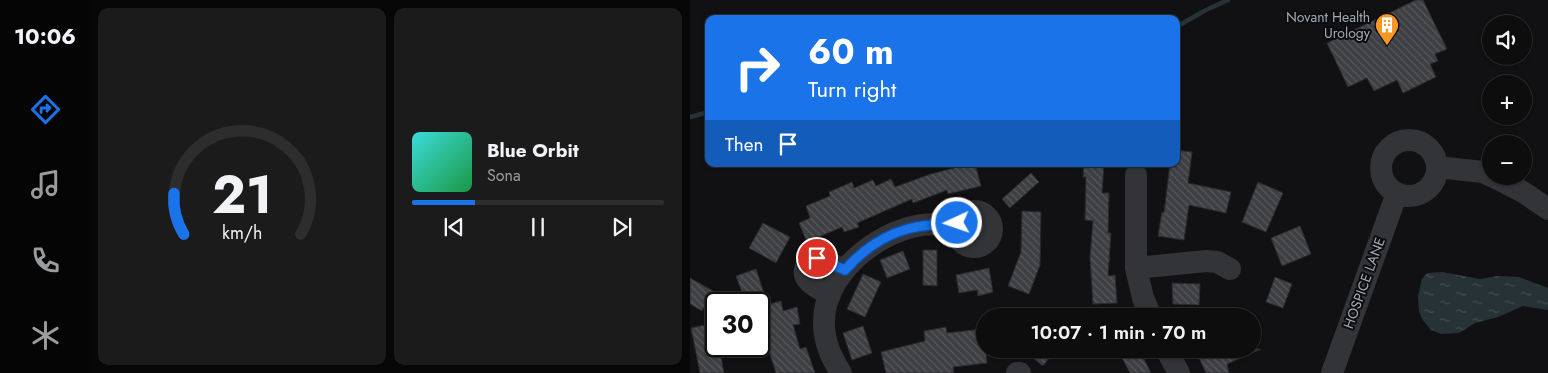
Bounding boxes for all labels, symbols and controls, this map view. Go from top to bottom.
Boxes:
place label: Novant Health Urology [1286,7,1371,43]
building icon: Novant Health Urology [1374,12,1400,46]
map controls [1482,15,1532,185]
button: sound [1482,15,1532,65]
text: 10:06 [14,20,76,52]
text: 60 m [808,27,894,77]
icon: right [725,35,790,100]
text: Turn right [808,73,896,105]
button: + [1482,75,1532,125]
icon: directions [28,92,63,127]
icon: arrive [774,130,802,158]
text: Then [725,131,764,158]
button: − [1482,135,1532,185]
text: Blue Orbit [487,137,579,164]
text: 21 [212,157,272,233]
text: Sona [487,164,521,187]
icon: music [28,167,63,202]
position arrow [930,196,982,248]
icon: previous [440,213,468,241]
icon: pause [524,213,552,241]
icon: next [608,213,636,241]
text: km/h [222,220,262,246]
street label: HOSPICE LANE [1338,235,1390,331]
pin [796,237,838,279]
icon: phone [28,243,63,278]
icon: arrive [803,244,831,272]
speed limit sign: 30 [705,292,770,357]
icon: climate [28,318,63,353]
text: 10:07 · 1 min · 70 m [1031,319,1206,346]

